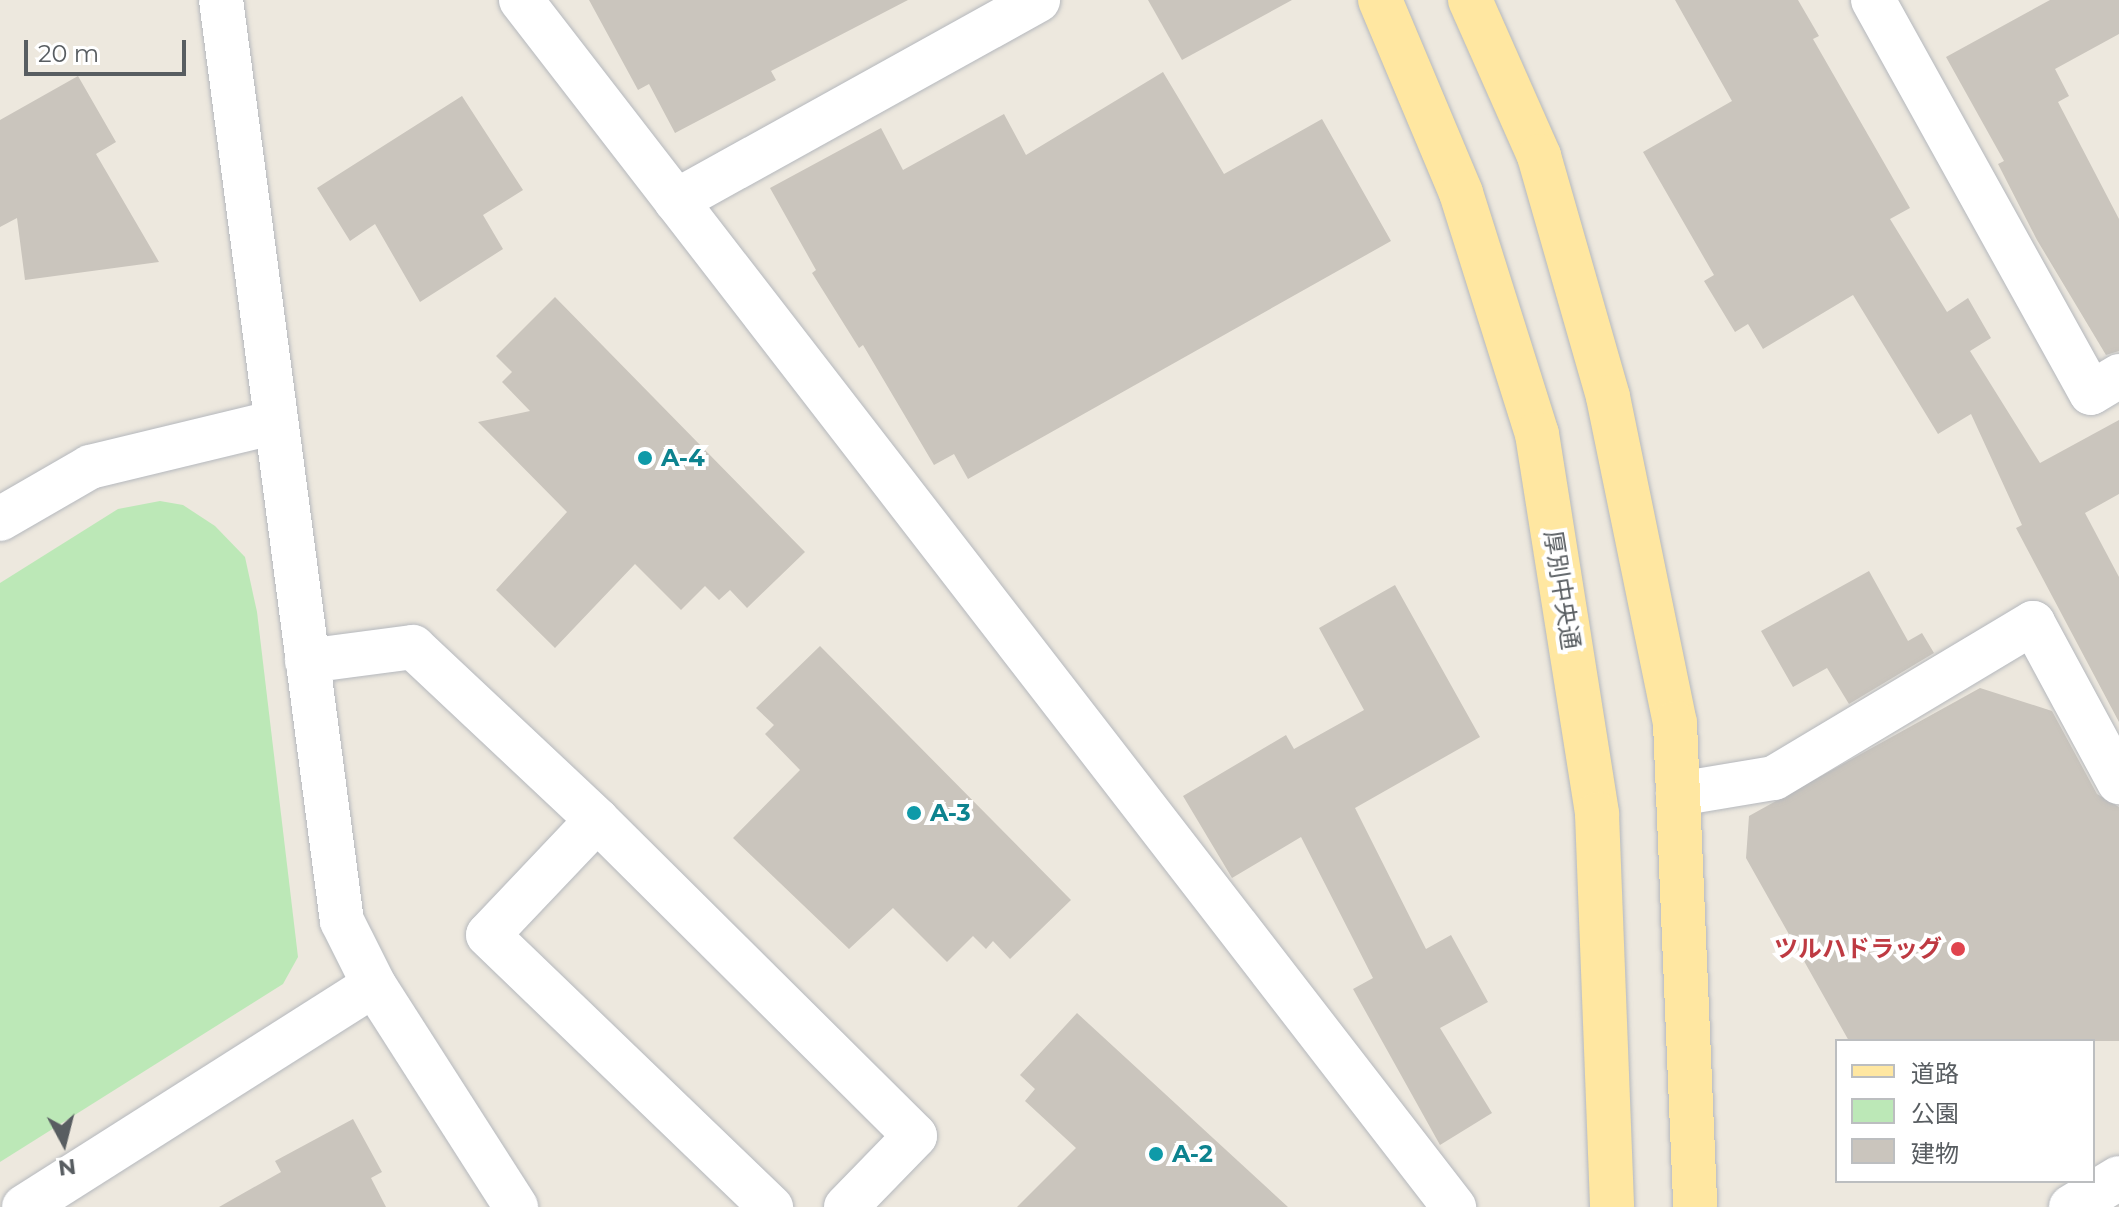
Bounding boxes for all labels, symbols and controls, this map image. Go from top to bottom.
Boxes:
scale bar [28,24,190,74]
text: 20 m [38,39,99,68]
place label: A-4 [661,444,705,472]
marker: A-4 [636,449,654,467]
street label: 厚別中央通 [1538,528,1586,652]
place label: A-3 [930,799,971,827]
marker: A-3 [905,804,923,822]
place label: ツルハドラッグ [1774,935,1942,963]
marker: ツルハドラッグ [1949,940,1967,958]
legend [1835,1039,2095,1183]
text: 道路 [1911,1059,1959,1088]
text: 公園 [1911,1099,1959,1128]
north arrow [24,1103,104,1183]
text: 建物 [1911,1139,1959,1168]
place label: A-2 [1172,1140,1213,1168]
marker: A-2 [1147,1145,1165,1163]
text: N [57,1153,77,1182]

